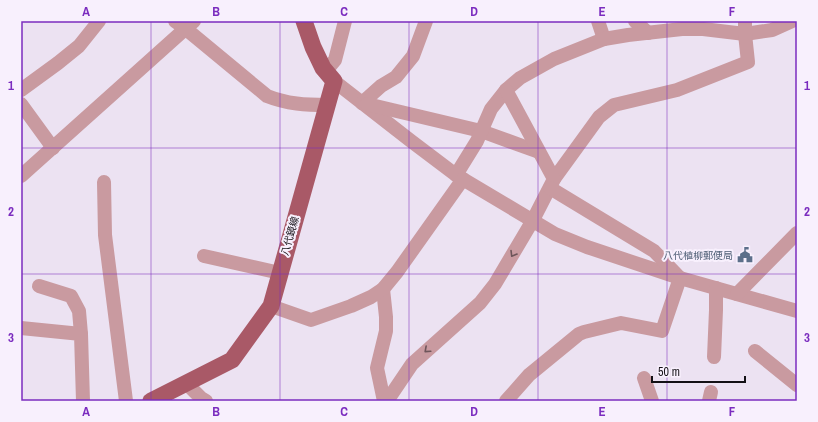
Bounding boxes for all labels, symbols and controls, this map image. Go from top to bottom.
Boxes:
text: A [82,3,90,20]
text: B [212,3,220,20]
text: C [340,3,348,20]
text: D [470,3,478,20]
text: E [598,3,606,20]
text: F [729,3,736,20]
text: 1 [8,77,14,94]
text: 1 [804,77,810,94]
text: 2 [8,203,14,220]
text: 2 [804,203,810,220]
street label: 八代鏡線 [278,215,302,257]
public building icon: 八代植柳郵便局 [736,246,754,264]
place label: 八代植柳郵便局 [663,249,733,262]
one-way arrow [510,250,518,257]
text: 3 [8,329,14,346]
text: 3 [804,329,810,346]
one-way arrow [425,346,432,353]
scale bar [652,358,745,384]
text: 50 m [658,364,680,380]
text: A [82,403,90,420]
text: B [212,403,220,420]
text: C [340,403,348,420]
text: D [470,403,478,420]
text: E [598,403,606,420]
text: F [729,403,736,420]

